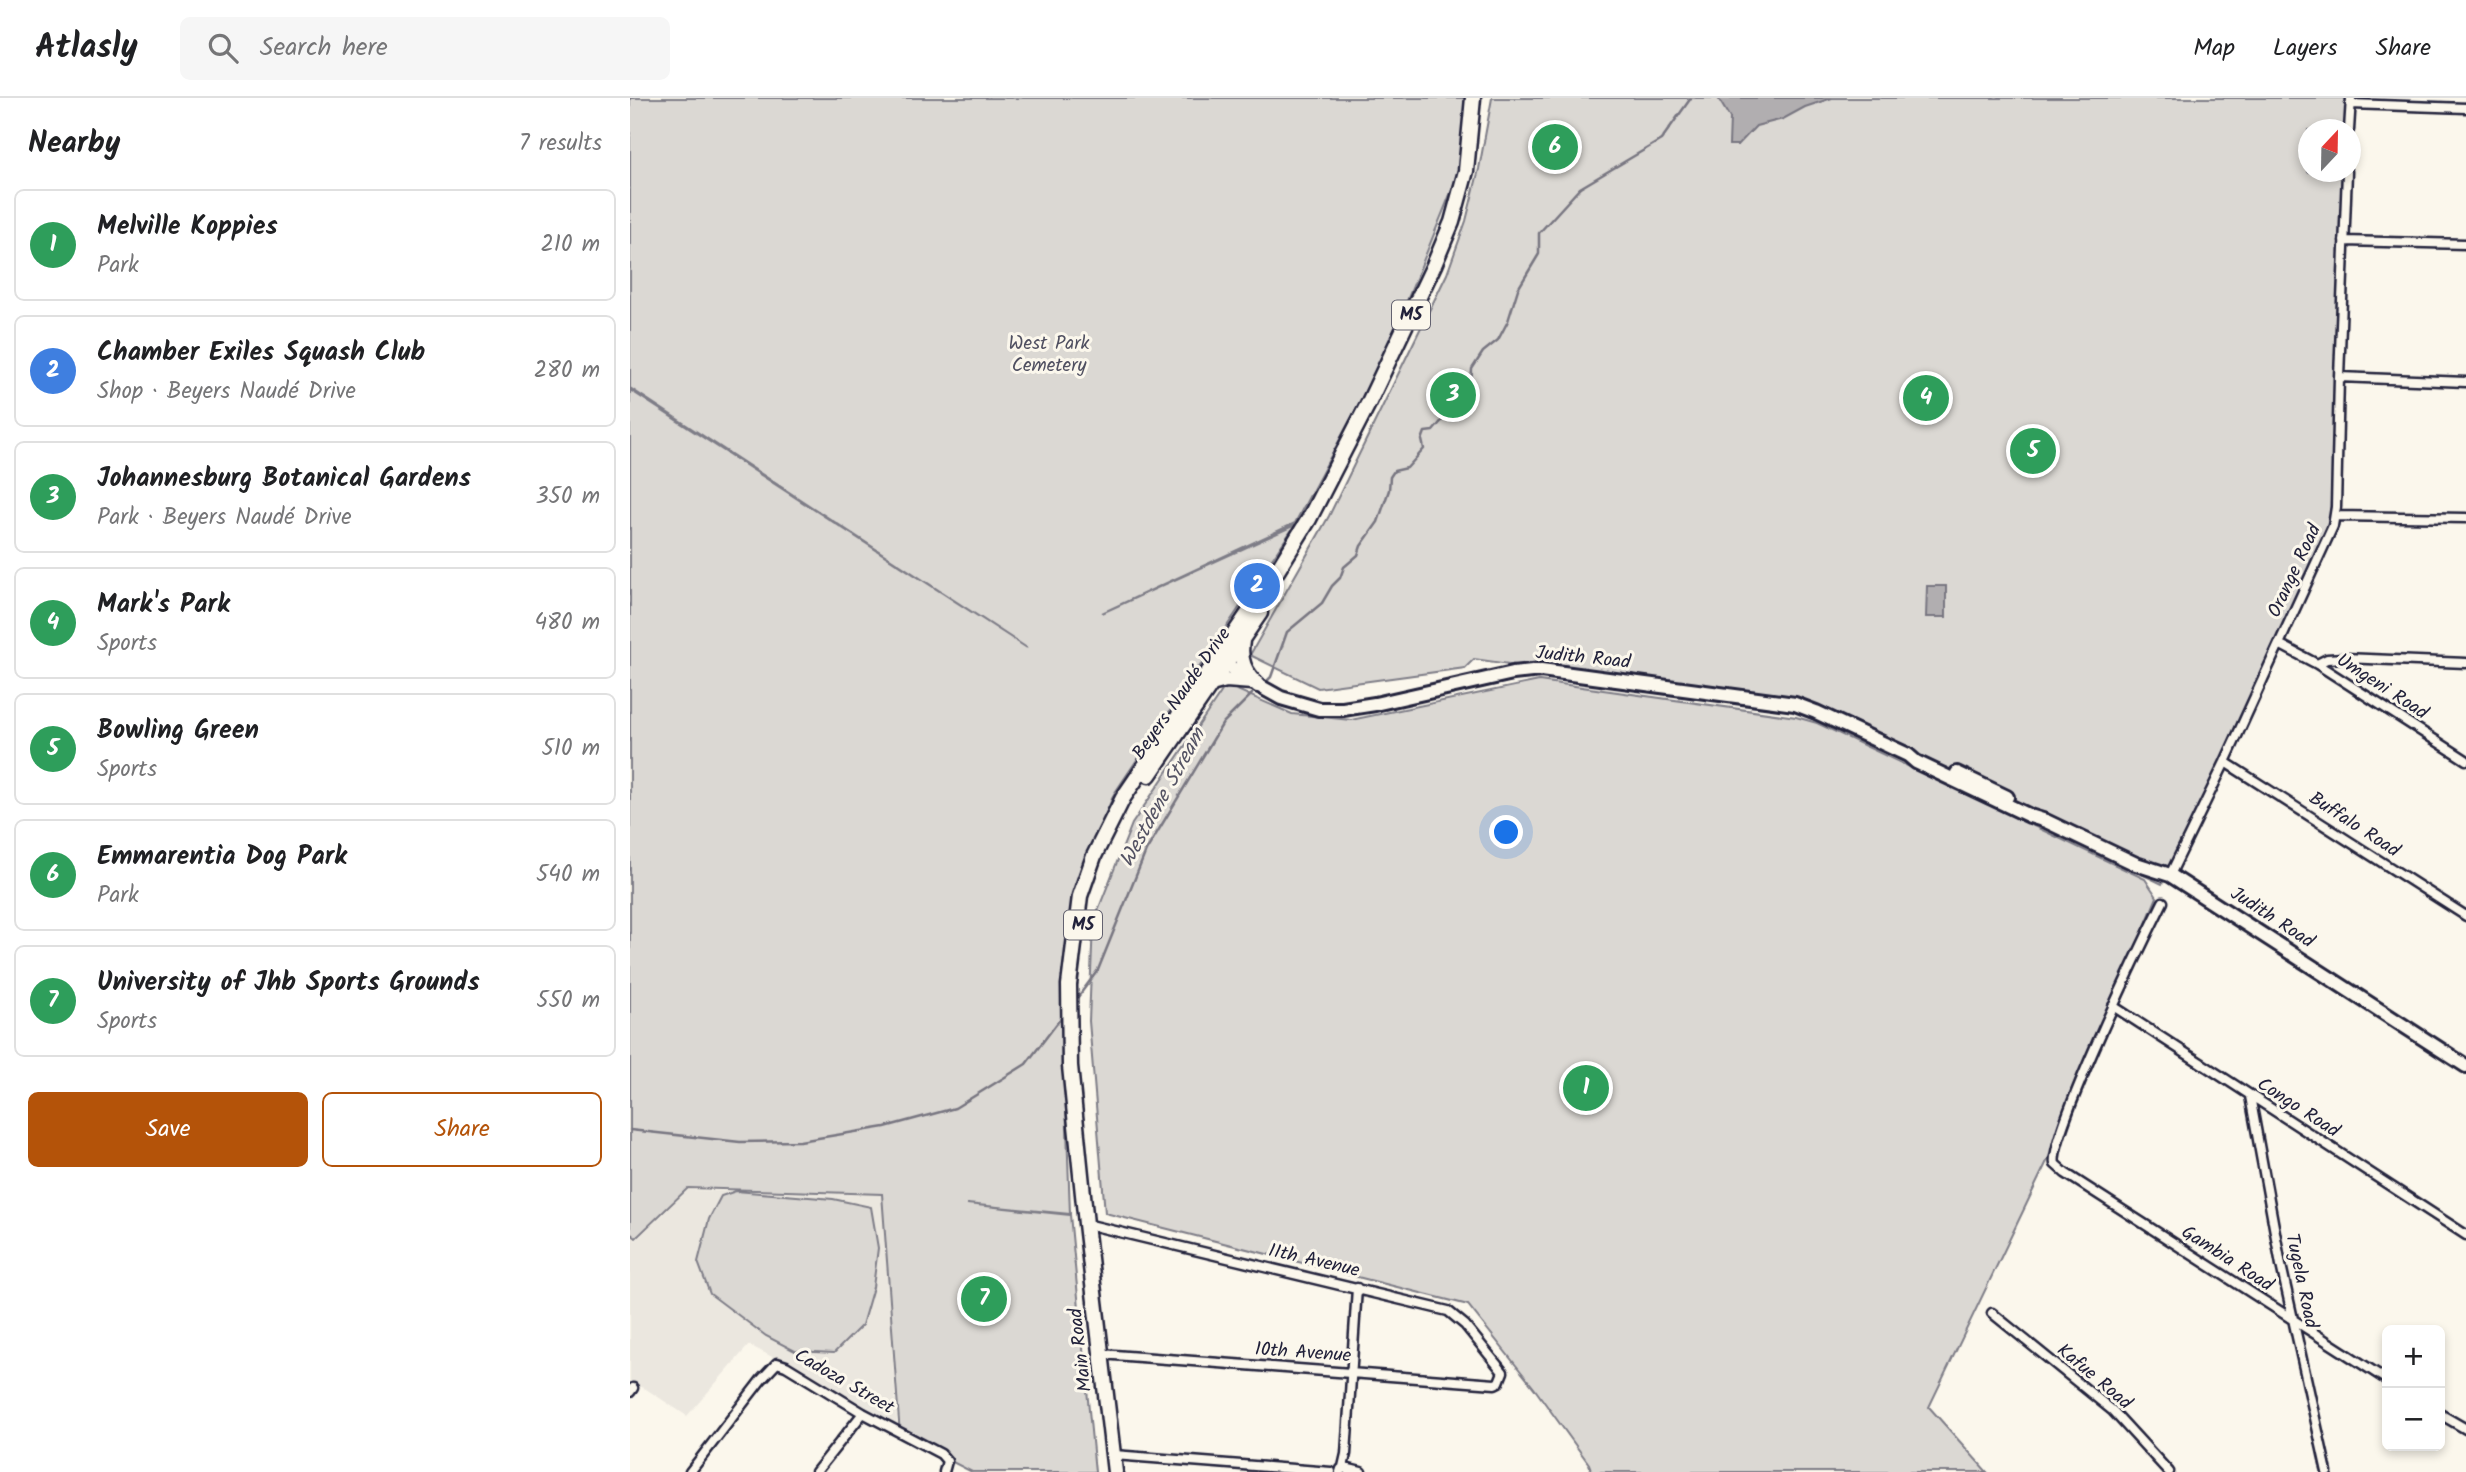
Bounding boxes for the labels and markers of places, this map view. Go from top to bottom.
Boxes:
pin: 6 [1532,121,1578,173]
pin: 3 [1430,369,1476,421]
pin: 4 [1903,372,1949,424]
pin: 5 [2010,425,2056,477]
pin: 2 [1234,560,1280,612]
pin: 1 [1563,1062,1609,1114]
pin: 7 [961,1273,1007,1325]

